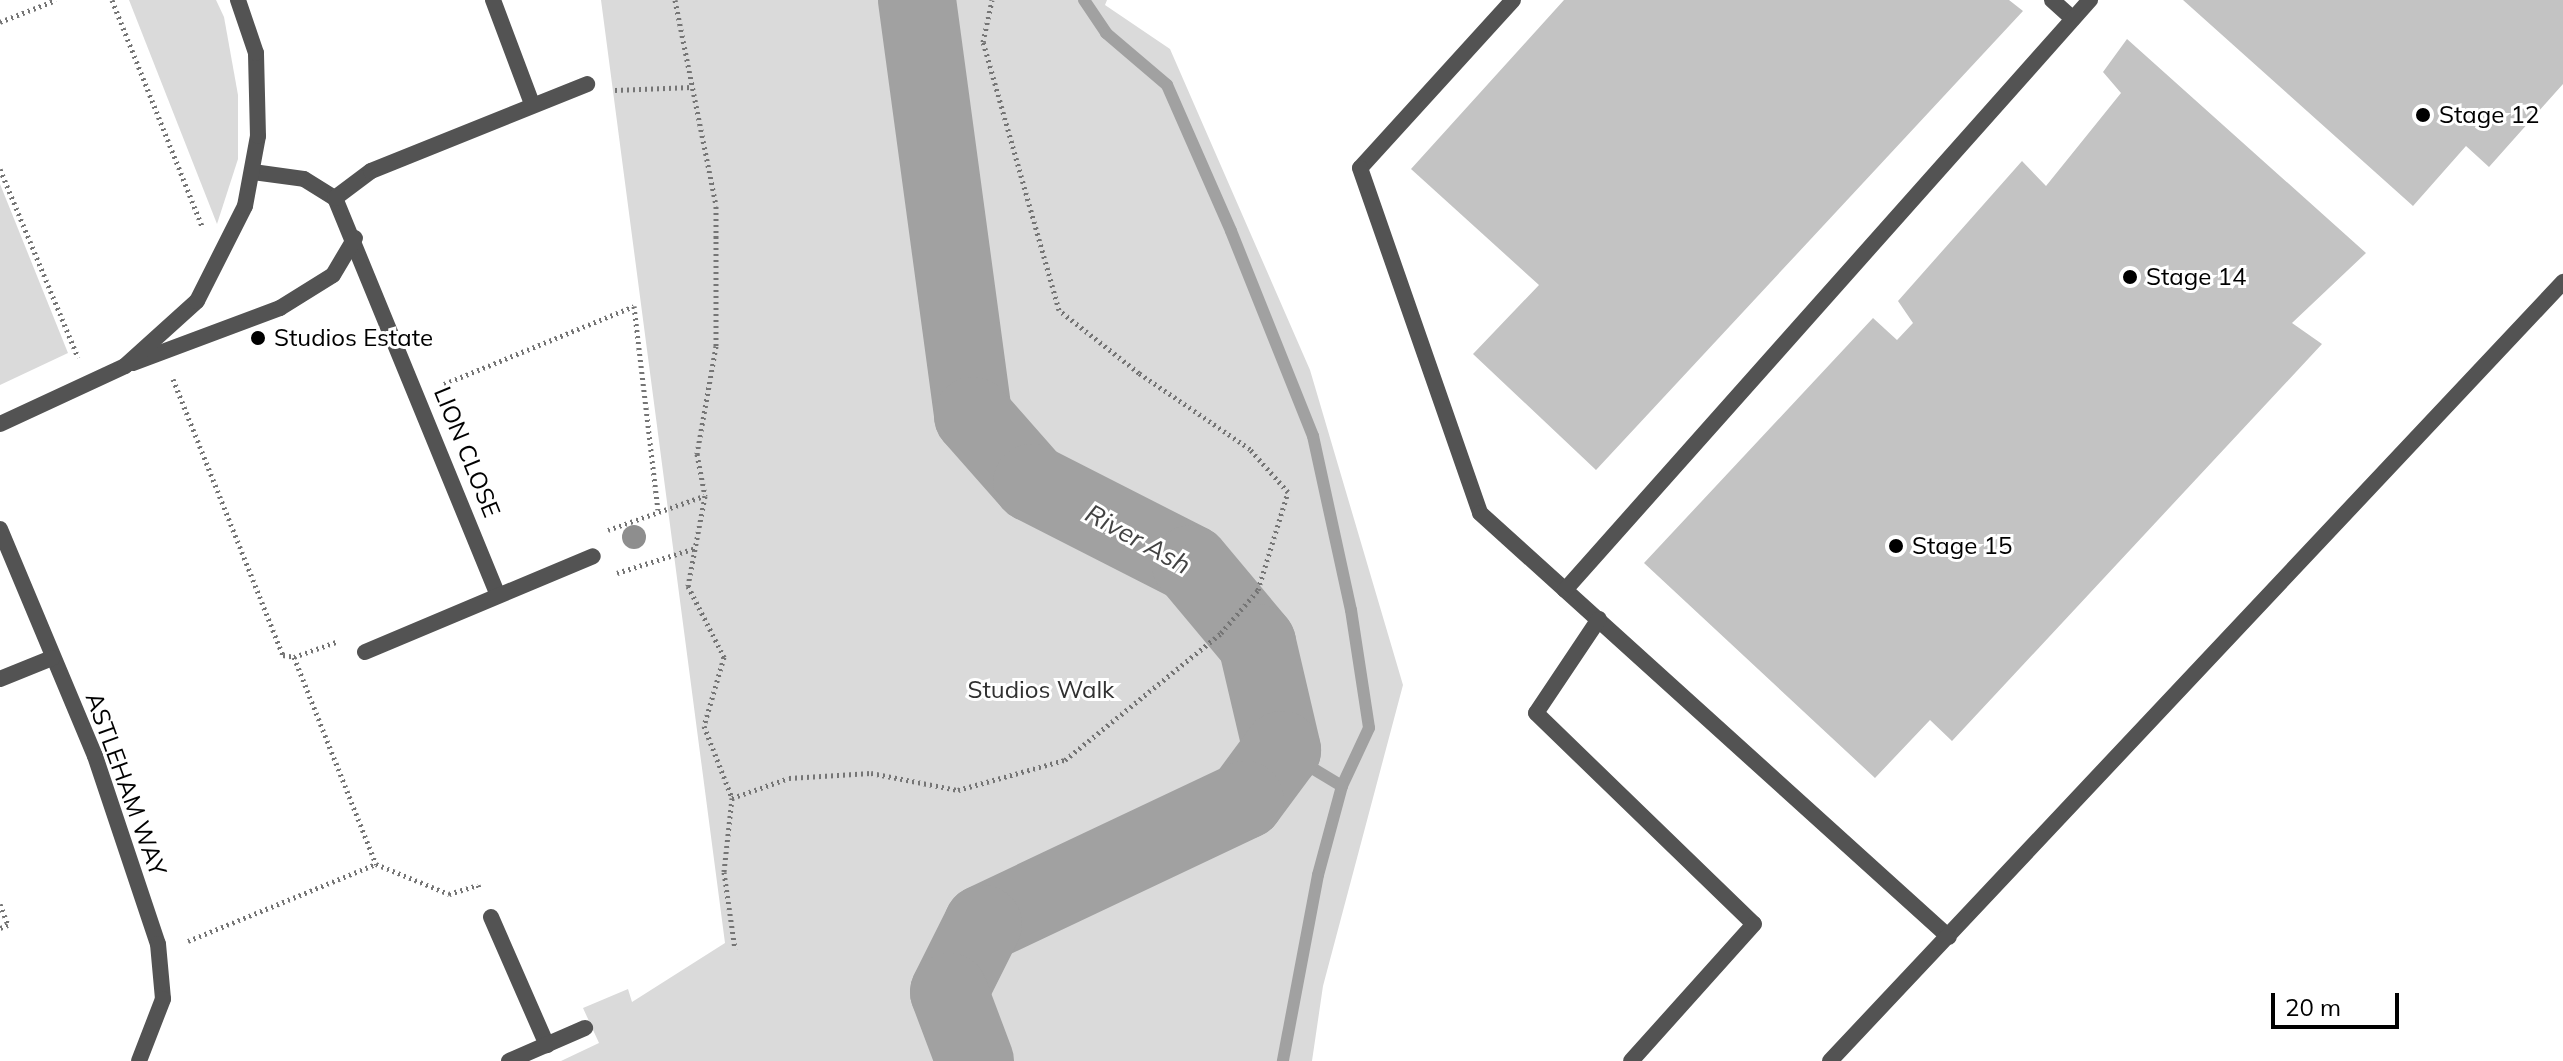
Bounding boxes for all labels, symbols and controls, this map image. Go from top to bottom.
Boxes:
place label: Stage 12 [2439,101,2539,129]
marker: Stage 12 [2414,106,2432,124]
place label: Stage 14 [2146,263,2246,291]
marker: Stage 14 [2121,268,2139,286]
place label: Studios Estate [274,324,433,352]
marker: Studios Estate [249,329,267,347]
street label: LION CLOSE [428,383,506,521]
water label: River Ash [1080,497,1196,581]
place label: Stage 15 [1912,532,2012,560]
marker: Stage 15 [1887,537,1905,555]
park label: Studios Walk [968,676,1114,704]
street label: ASTLEHAM WAY [80,689,172,879]
scale bar [2275,977,2403,1027]
text: 20 m [2285,992,2341,1022]

